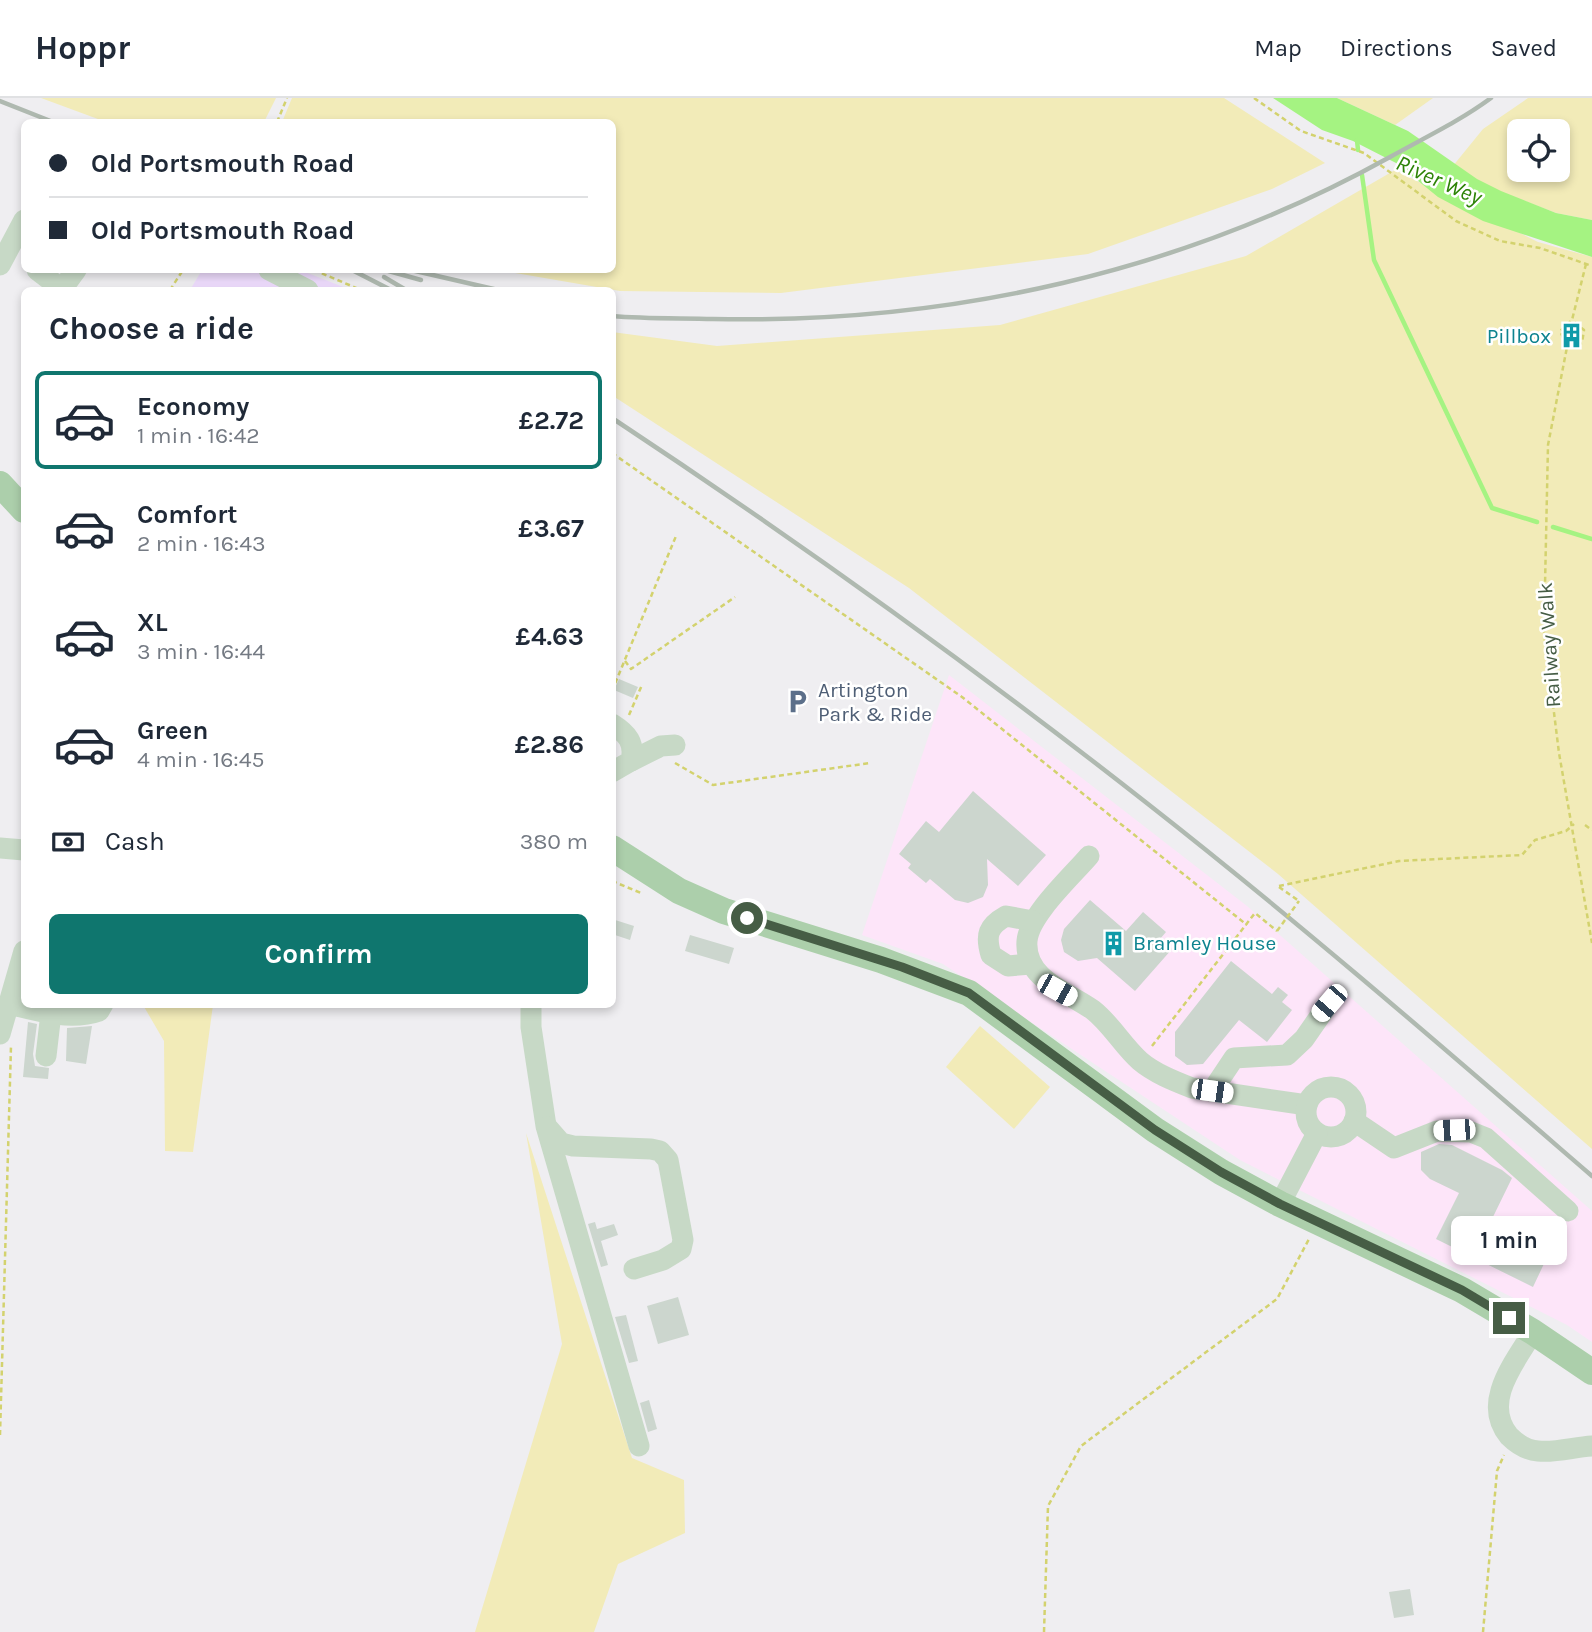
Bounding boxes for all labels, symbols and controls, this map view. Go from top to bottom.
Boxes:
text: Hoppr [35,29,130,67]
text: Map [1254,34,1302,62]
text: Directions [1340,34,1453,62]
text: Saved [1491,34,1557,62]
map controls [1507,119,1570,182]
button: locate [1507,119,1570,182]
text: Old Portsmouth Road [91,148,355,179]
water label: River Wey [1392,149,1487,211]
text: Old Portsmouth Road [91,215,355,246]
text: Choose a ride [49,310,254,347]
building icon: Pillbox [1557,322,1585,350]
place label: Pillbox [1487,324,1551,348]
icon: car [53,389,116,452]
text: Economy [137,391,249,422]
text: £2.72 [518,405,584,436]
text: 1 min · 16:42 [137,422,260,449]
icon: car [53,497,116,560]
text: Comfort [137,499,238,530]
text: £3.67 [518,513,584,544]
text: 2 min · 16:43 [137,530,266,557]
street label: Railway Walk [1533,581,1565,708]
icon: car [53,605,116,668]
text: XL [137,607,168,638]
text: £4.63 [515,621,584,652]
text: 3 min · 16:44 [137,638,265,665]
place label: Artington Park & Ride [818,678,932,726]
parking icon: Artington Park & Ride [784,688,812,716]
icon: car [53,713,116,776]
text: Green [137,715,209,746]
text: £2.86 [514,729,584,760]
text: 4 min · 16:45 [137,746,265,773]
icon: cash [49,823,87,861]
text: Cash [105,826,165,857]
text: 380 m [520,828,588,855]
route start [731,902,763,934]
button: Confirm [49,914,588,994]
building icon: Bramley House [1099,929,1127,957]
place label: Bramley House [1133,931,1276,955]
car [1034,971,1081,1009]
car [1308,980,1351,1026]
car [1190,1078,1235,1104]
car [1433,1119,1476,1141]
callout: 1 min [1451,1216,1567,1266]
text: 1 min [1480,1227,1538,1254]
route end [1493,1302,1525,1334]

